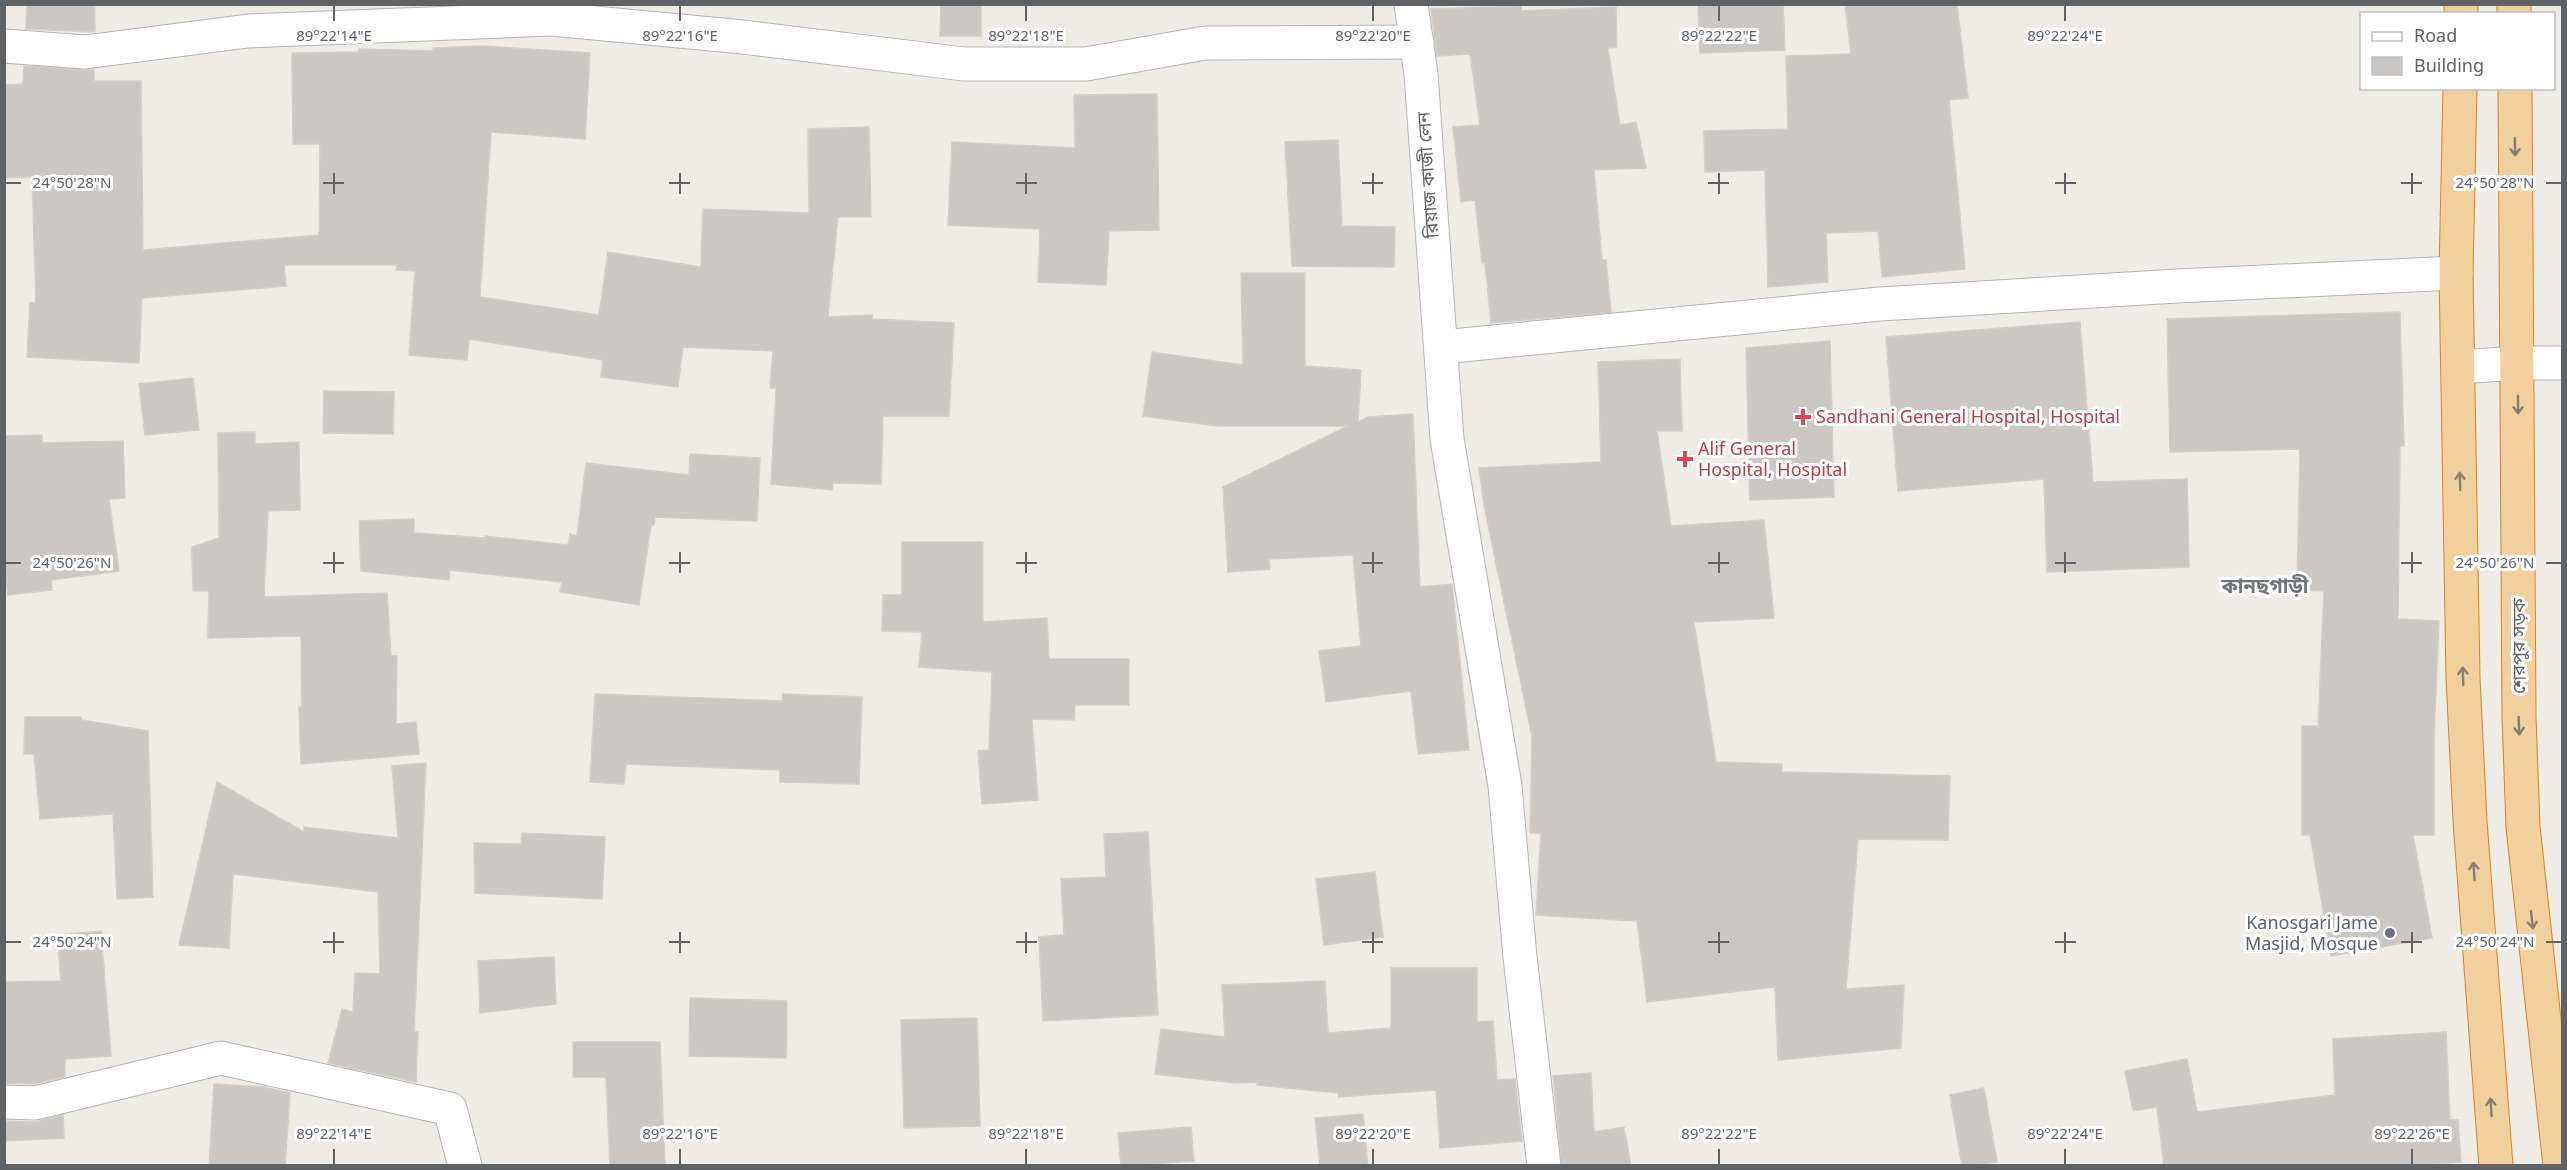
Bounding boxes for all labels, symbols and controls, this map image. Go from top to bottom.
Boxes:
legend [2360,12,2555,90]
text: Road [2414,23,2457,47]
text: 89°22'14"E [296,25,372,45]
text: 89°22'16"E [642,25,718,45]
text: 89°22'18"E [988,25,1064,45]
text: 89°22'20"E [1335,25,1411,45]
text: 89°22'22"E [1681,25,1757,45]
text: 89°22'24"E [2027,25,2103,45]
text: Building [2414,53,2484,77]
street label: রিয়াজ কাজী লেন [1411,110,1443,240]
one-way arrow [2509,136,2521,156]
text: 24°50'28"N [33,172,111,192]
text: 24°50'28"N [2456,172,2534,192]
one-way arrow [2512,394,2524,414]
place label: Sandhani General Hospital, Hospital [1816,404,2120,428]
marker: Sandhani General Hospital, Hospital [1794,408,1812,426]
place label: Alif General Hospital, Hospital [1698,436,1847,481]
marker: Alif General Hospital, Hospital [1676,450,1694,468]
one-way arrow [2454,472,2466,492]
text: 24°50'26"N [33,552,111,572]
text: 24°50'26"N [2456,552,2534,572]
district label: কানছগাড়ী [2221,572,2309,599]
street label: শেরপুর সড়ক [2506,598,2530,694]
one-way arrow [2457,667,2469,687]
one-way arrow [2514,715,2525,735]
one-way arrow [2468,861,2479,881]
place label: Kanosgari Jame Masjid, Mosque [2245,910,2378,955]
one-way arrow [2527,910,2538,930]
marker: Kanosgari Jame Masjid, Mosque [2383,926,2397,940]
text: 24°50'24"N [33,931,111,951]
text: 24°50'24"N [2456,931,2534,951]
one-way arrow [2486,1098,2497,1118]
text: 89°22'14"E [296,1123,372,1143]
text: 89°22'16"E [642,1123,718,1143]
text: 89°22'18"E [988,1123,1064,1143]
text: 89°22'20"E [1335,1123,1411,1143]
text: 89°22'22"E [1681,1123,1757,1143]
text: 89°22'24"E [2027,1123,2103,1143]
text: 89°22'26"E [2374,1123,2450,1143]

